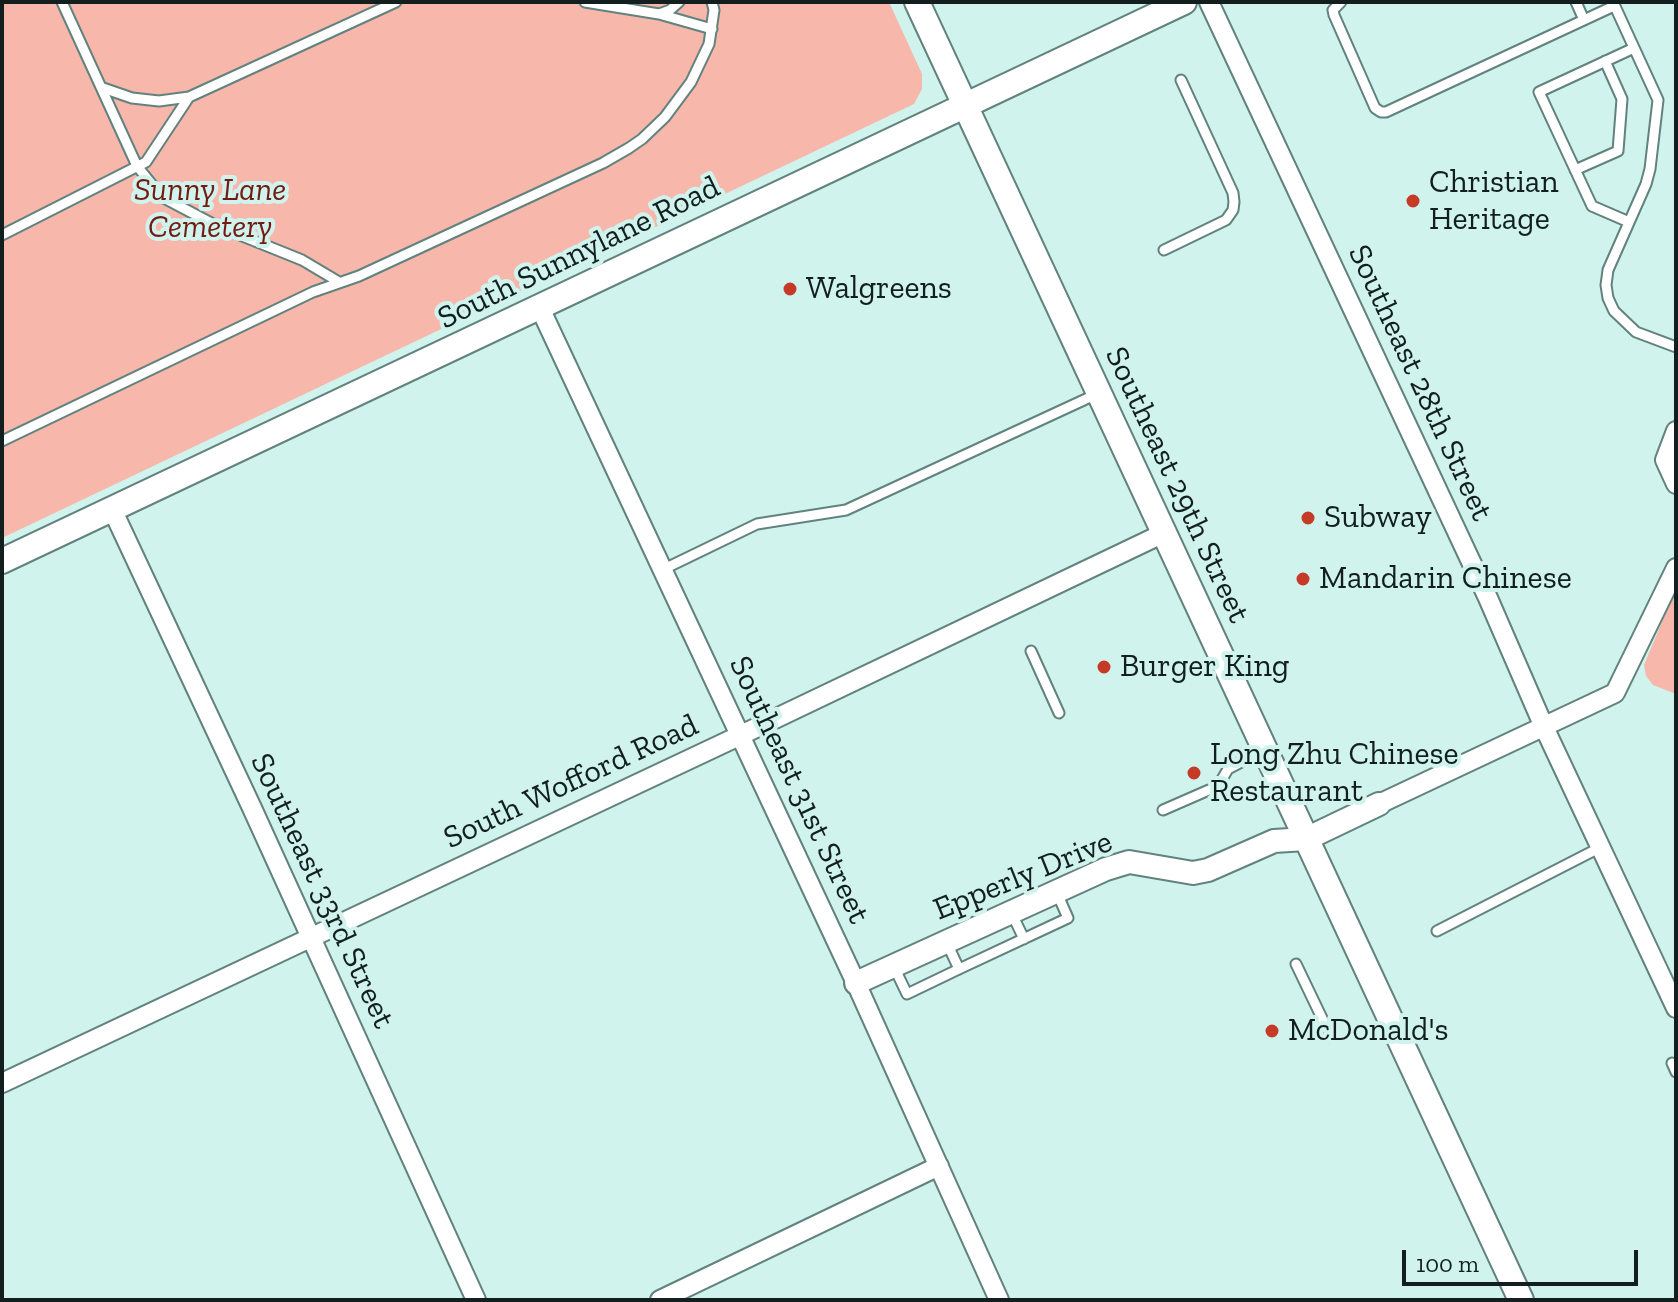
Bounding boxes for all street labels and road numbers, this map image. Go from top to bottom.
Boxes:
street label: South Sunnylane Road [432,168,726,338]
street label: Southeast 28th Street [1339,239,1501,527]
street label: Southeast 29th Street [1096,341,1258,629]
street label: Southeast 31st Street [720,650,878,930]
street label: South Wofford Road [438,706,704,858]
street label: Southeast 33rd Street [241,748,403,1034]
street label: Epperly Drive [928,823,1118,929]

